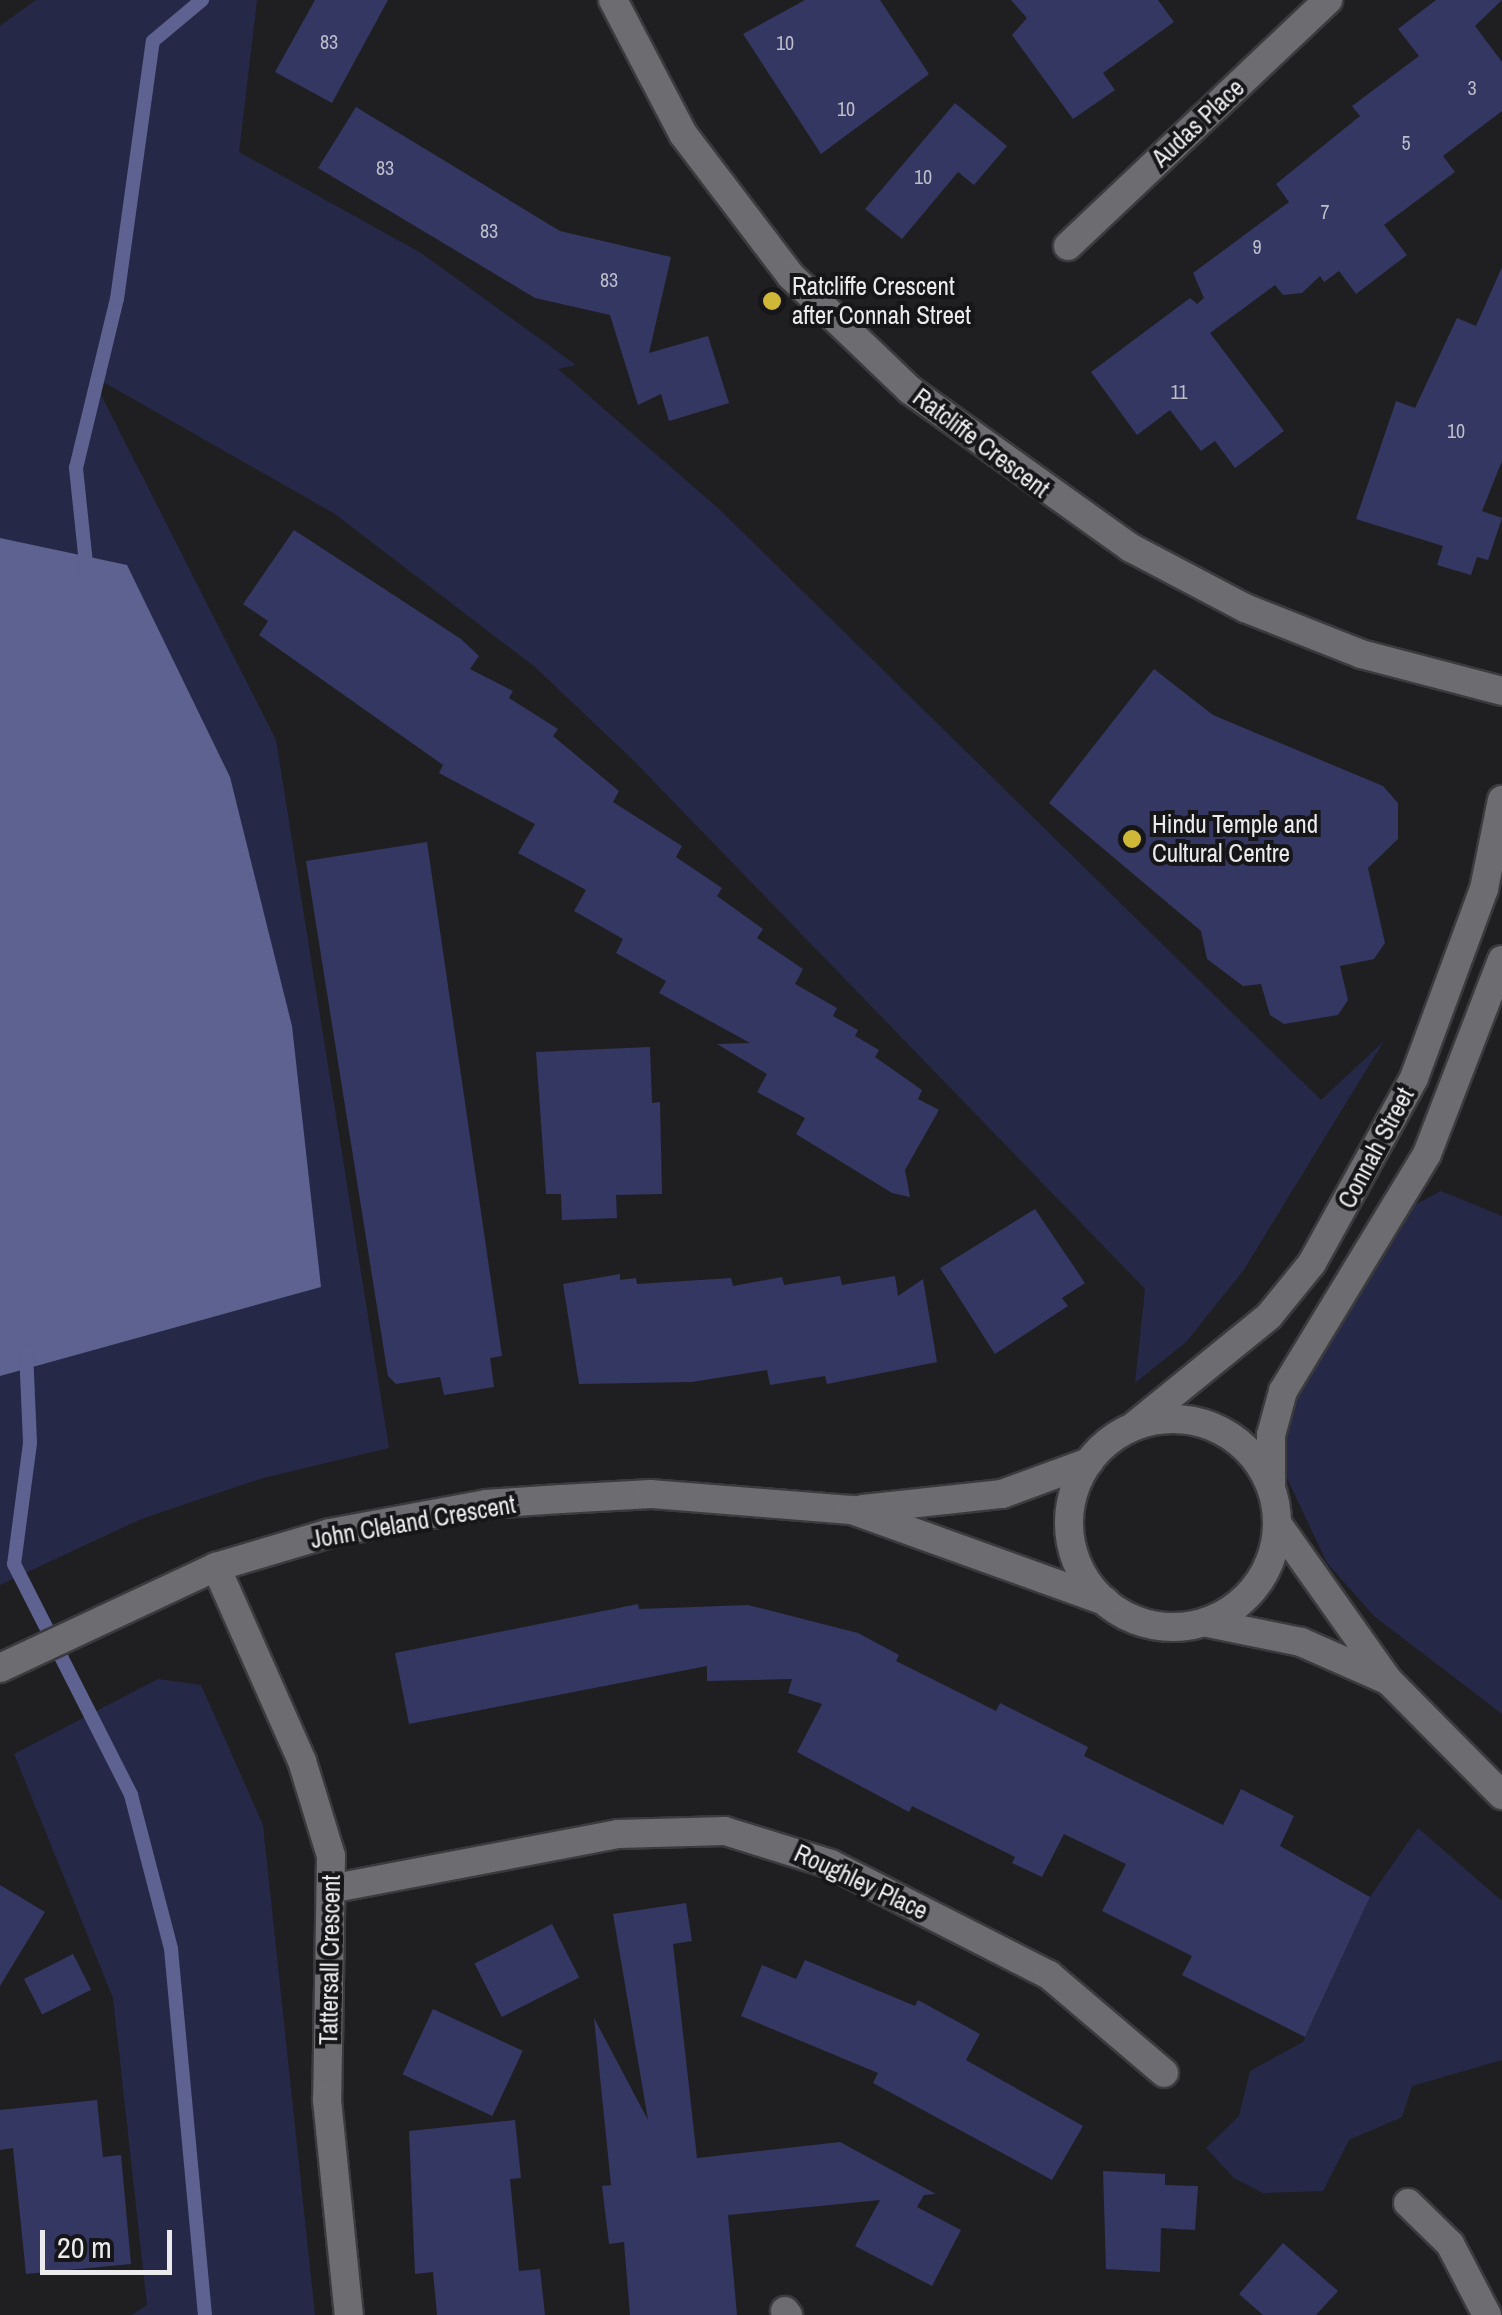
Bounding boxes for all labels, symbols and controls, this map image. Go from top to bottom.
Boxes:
house number: 83 [320,29,338,53]
house number: 10 [776,30,794,54]
street label: Audas Place [1146,73,1250,173]
house number: 3 [1467,75,1477,99]
house number: 10 [837,96,855,120]
house number: 5 [1401,130,1411,154]
house number: 83 [376,155,394,179]
house number: 10 [914,164,932,188]
house number: 7 [1320,199,1330,223]
house number: 83 [480,218,498,242]
house number: 9 [1252,234,1262,258]
house number: 83 [600,267,618,291]
place label: Ratcliffe Crescent after Connah Street [792,272,971,331]
marker: Ratcliffe Crescent after Connah Street [761,290,783,312]
house number: 11 [1170,379,1188,403]
street label: Ratcliffe Crescent [907,382,1055,504]
house number: 10 [1447,418,1465,442]
place label: Hindu Temple and Cultural Centre [1152,810,1318,869]
marker: Hindu Temple and Cultural Centre [1121,828,1143,850]
street label: Connah Street [1332,1083,1420,1213]
street label: John Cleland Crescent [308,1489,518,1555]
street label: Roughley Place [790,1838,932,1926]
street label: Tattersall Crescent [314,1875,346,2045]
scale bar [45,2210,178,2272]
text: 20 m [57,2227,112,2267]

